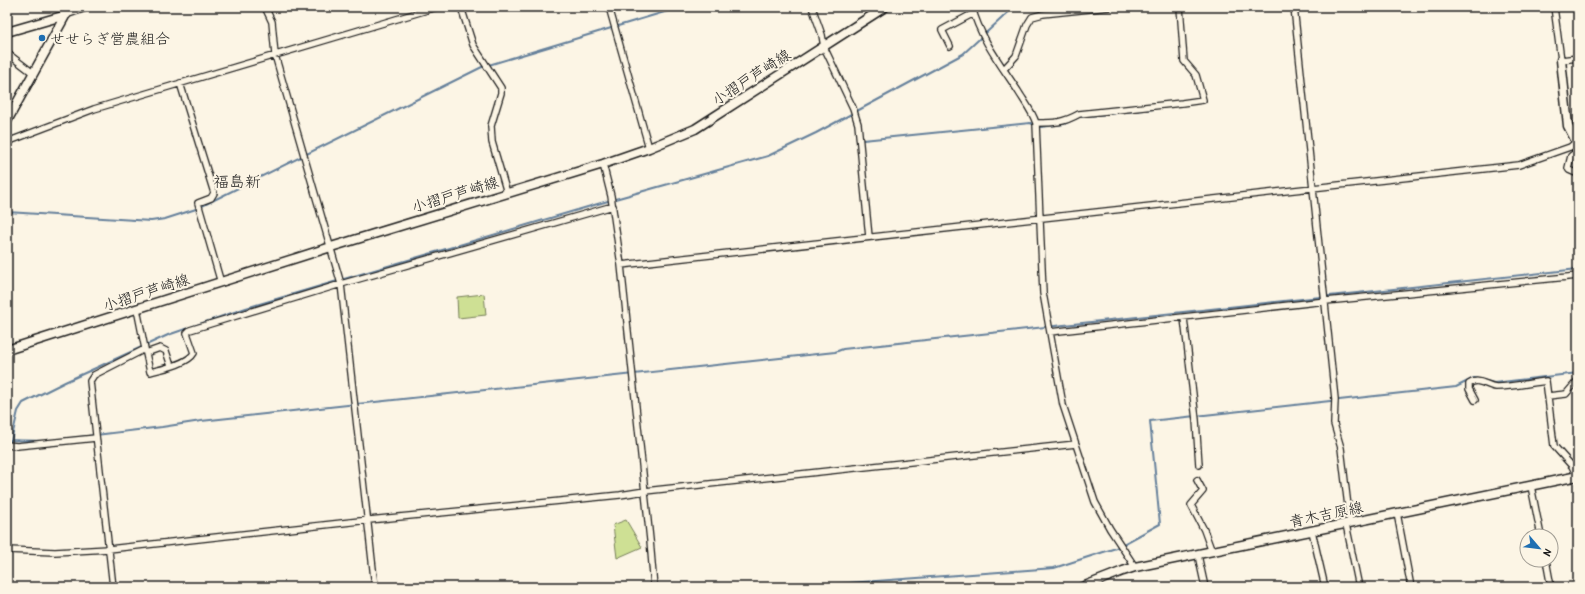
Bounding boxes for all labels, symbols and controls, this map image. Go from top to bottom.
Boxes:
place label: せせらぎ営農組合 [50,28,170,49]
marker: せせらぎ営農組合 [37,33,47,43]
street label: 小摺戸芦崎線 [708,44,794,110]
district label: 福島新 [213,170,261,192]
street label: 小摺戸芦崎線 [409,171,501,217]
street label: 小摺戸芦崎線 [100,268,192,316]
street label: 青木吉原線 [1287,496,1365,532]
north arrow [1519,528,1559,568]
text: N [1540,547,1555,559]

